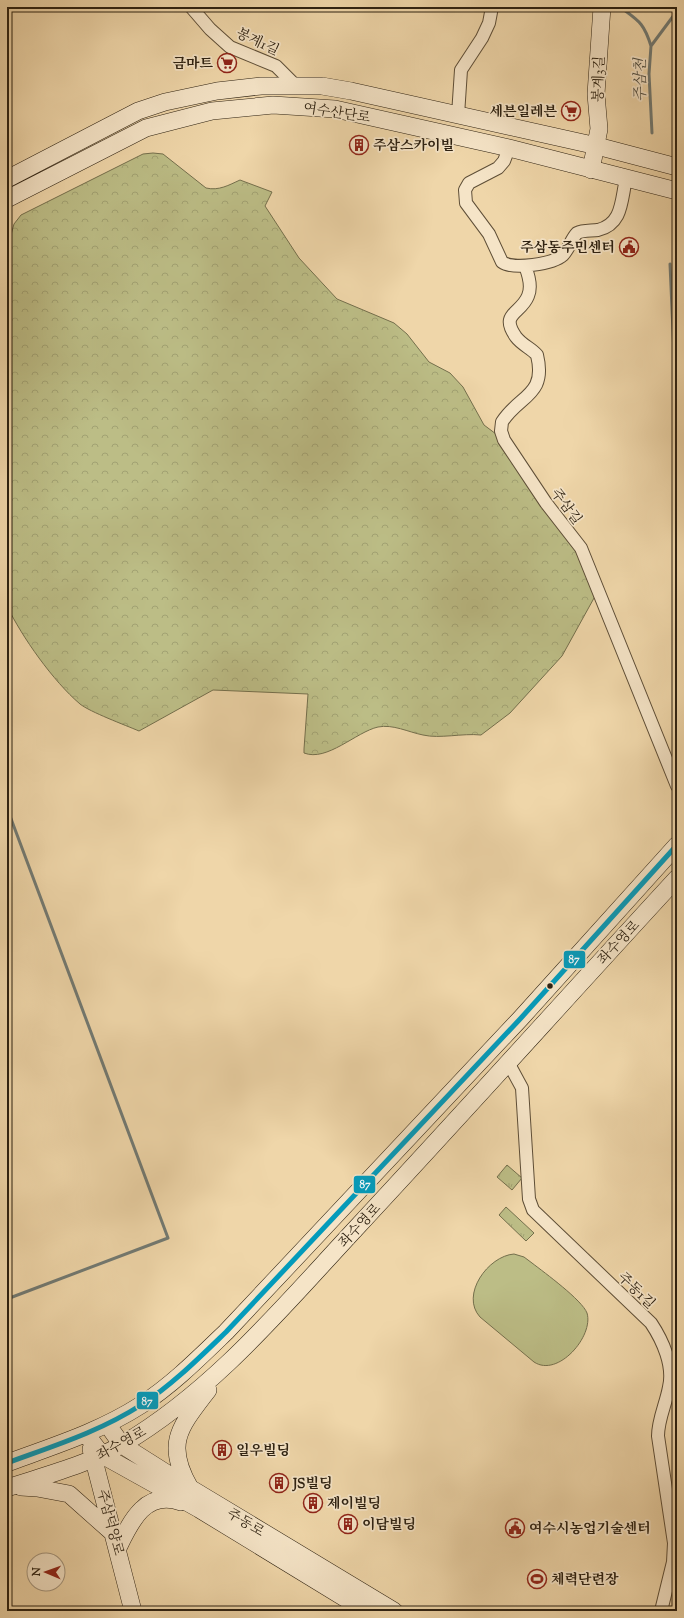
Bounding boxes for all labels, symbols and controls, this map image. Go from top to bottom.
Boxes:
street label: 봉계1길 [232,24,282,61]
supermarket icon: 금마트 [216,52,238,74]
place label: 금마트 [172,55,213,75]
street label: 봉계3길 [589,56,611,103]
water label: 주삼천 [631,57,652,102]
street label: 여수산단로 [302,99,372,129]
supermarket icon: 세븐일레븐 [560,100,582,122]
place label: 세븐일레븐 [489,103,557,123]
building icon: 주삼스카이빌 [348,134,370,156]
place label: 주삼스카이빌 [373,137,454,157]
public building icon: 주삼동주민센터 [618,236,640,258]
place label: 주삼동주민센터 [520,239,615,259]
street label: 주삼길 [545,485,586,529]
street label: 좌수영로 [594,916,646,970]
line badge: 87 [563,950,586,969]
text: 87 [568,952,580,968]
unlabelled marker [545,981,555,991]
line badge: 87 [353,1175,376,1194]
text: 87 [359,1177,371,1193]
street label: 좌수영로 [335,1199,387,1253]
street label: 주동1길 [612,1268,659,1314]
line badge: 87 [136,1391,159,1410]
text: 87 [141,1394,153,1410]
street label: 좌수영로 [93,1423,151,1467]
building icon: 일우빌딩 [211,1439,233,1461]
place label: 일우빌딩 [236,1442,290,1462]
building icon: JS빌딩 [268,1472,290,1494]
place label: JS빌딩 [292,1475,332,1495]
street label: 주삼덕양로 [91,1487,128,1558]
building icon: 제이빌딩 [302,1492,324,1514]
place label: 제이빌딩 [327,1495,381,1515]
street label: 주동로 [222,1505,268,1543]
building icon: 이담빌딩 [337,1513,359,1535]
place label: 이담빌딩 [362,1516,416,1536]
public building icon: 여수시농업기술센터 [504,1517,526,1539]
place label: 여수시농업기술센터 [529,1520,651,1540]
north arrow [26,1552,66,1592]
text: N [29,1567,45,1577]
sports icon: 체력단련장 [526,1568,548,1590]
place label: 체력단련장 [551,1571,619,1591]

